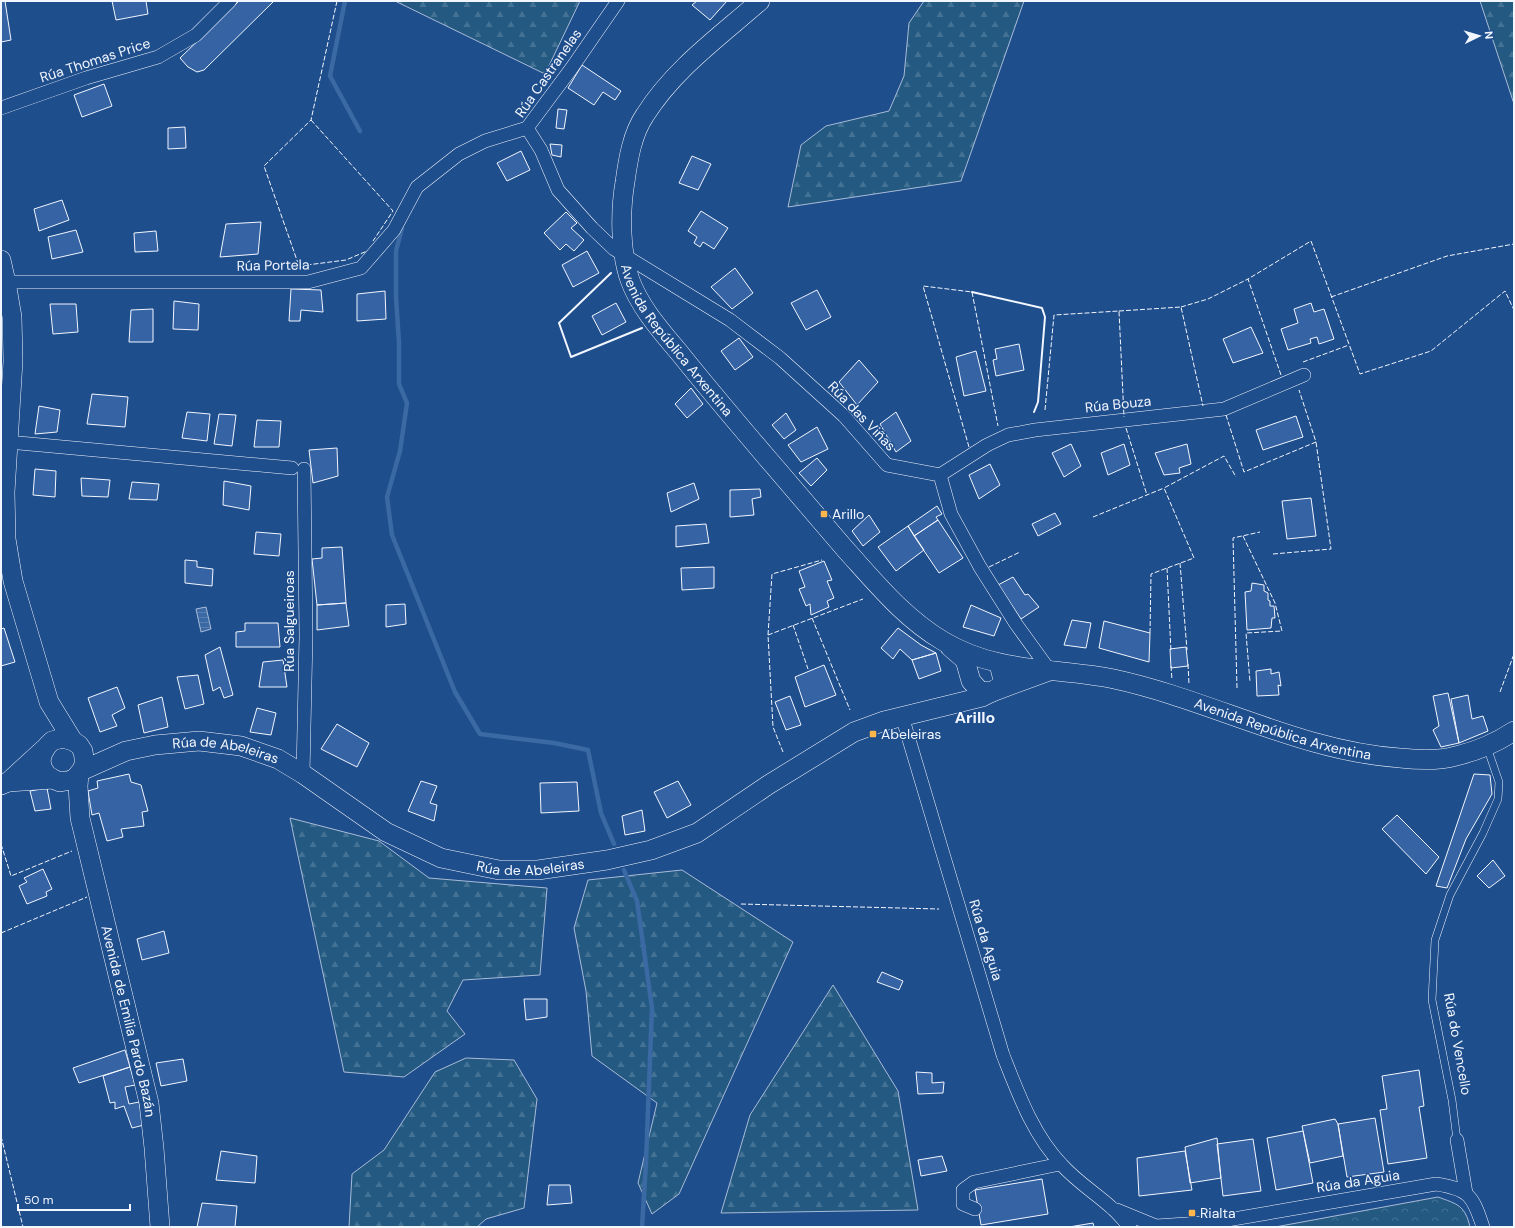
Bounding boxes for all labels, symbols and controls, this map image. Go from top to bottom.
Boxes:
north arrow [1459,16,1499,56]
street label: Rúa Castranelas [511,25,585,121]
text: N [1482,31,1496,40]
street label: Rúa Thomas Price [37,34,153,86]
street label: Rúa Portela [236,255,310,275]
street label: Avenida República Arxentina [617,262,737,420]
street label: Rúa das Viñas [824,377,900,455]
street label: Rúa Bouza [1084,392,1152,416]
place label: Arillo [832,505,864,523]
marker: Arillo [819,509,829,519]
street label: Rúa Salgueiroas [280,570,298,672]
street label: Avenida República Arxentina [1192,694,1372,764]
district label: Arillo [955,707,995,728]
place label: Abeleiras [881,725,941,743]
marker: Abeleiras [868,729,878,739]
street label: Rúa de Abeleiras [172,732,281,768]
street label: Rúa de Abeleiras [475,854,586,880]
street label: Rúa da Aguia [965,897,1007,983]
street label: Avenida de Emilia Pardo Bazán [97,923,159,1118]
street label: Rúa do Vencello [1440,992,1476,1096]
street label: Rúa da Aguia [1315,1166,1401,1196]
scale bar [18,1186,130,1212]
text: 50 m [24,1192,53,1208]
place label: Rialta [1200,1204,1236,1222]
marker: Rialta [1187,1208,1197,1218]

